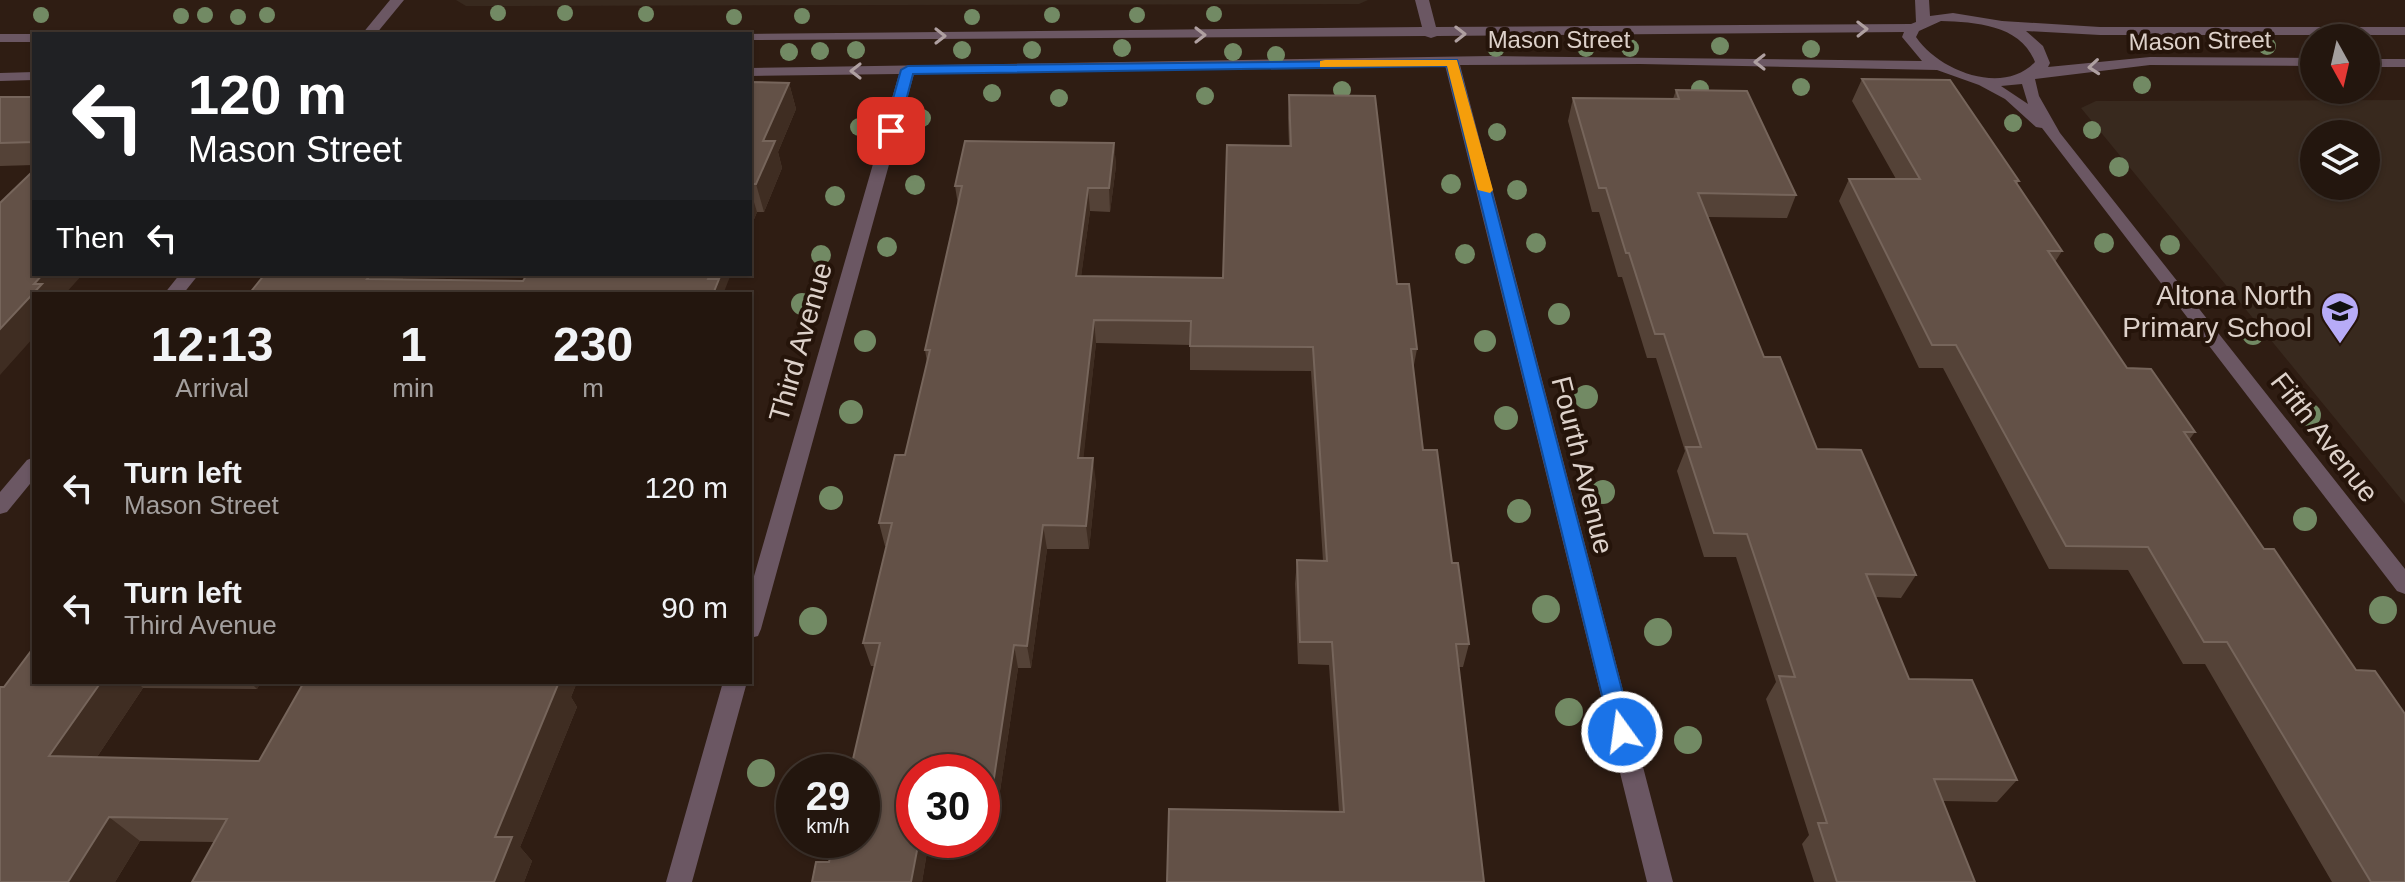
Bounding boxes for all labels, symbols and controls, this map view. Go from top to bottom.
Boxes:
one-way arrow [1856,21,1869,38]
north arrow [2300,24,2380,104]
map controls [2300,24,2380,200]
one-way arrow [1454,25,1467,43]
one-way arrow [1194,26,1207,44]
street label: Mason Street [1488,26,1631,53]
street label: Mason Street [2128,26,2272,55]
one-way arrow [934,27,947,45]
one-way arrow [1753,53,1766,71]
one-way arrow [2087,58,2100,75]
one-way arrow [849,62,862,80]
text: 120 m [188,63,347,126]
icon: left [56,64,160,168]
pin [857,97,925,165]
icon: arrive [869,109,913,153]
button: layers [2300,120,2380,200]
text: Mason Street [188,129,402,170]
icon: left [140,216,184,260]
text: Then [56,221,124,254]
street label: Third Avenue [763,259,838,425]
place label: Altona North Primary School [2122,280,2312,343]
school or university icon: Altona North Primary School [2319,290,2361,345]
text: 12:13 [151,318,274,371]
text: 1 [400,318,427,371]
text: 230 [553,318,633,371]
street label: Fifth Avenue [2265,367,2385,508]
text: Arrival [175,373,249,403]
text: min [392,373,434,403]
text: m [582,373,604,403]
street label: Fourth Avenue [1546,373,1620,557]
text: Turn left [124,456,242,489]
icon: left [56,466,100,510]
text: 120 m [645,471,728,504]
text: Mason Street [124,490,279,520]
text: Turn left [124,576,242,609]
icon: left [56,586,100,630]
text: 90 m [661,591,728,624]
text: Third Avenue [124,610,277,640]
position arrow [1580,690,1664,774]
speed limit sign: 30 [896,754,1000,858]
text: 29 [806,774,850,818]
text: km/h [806,815,850,837]

